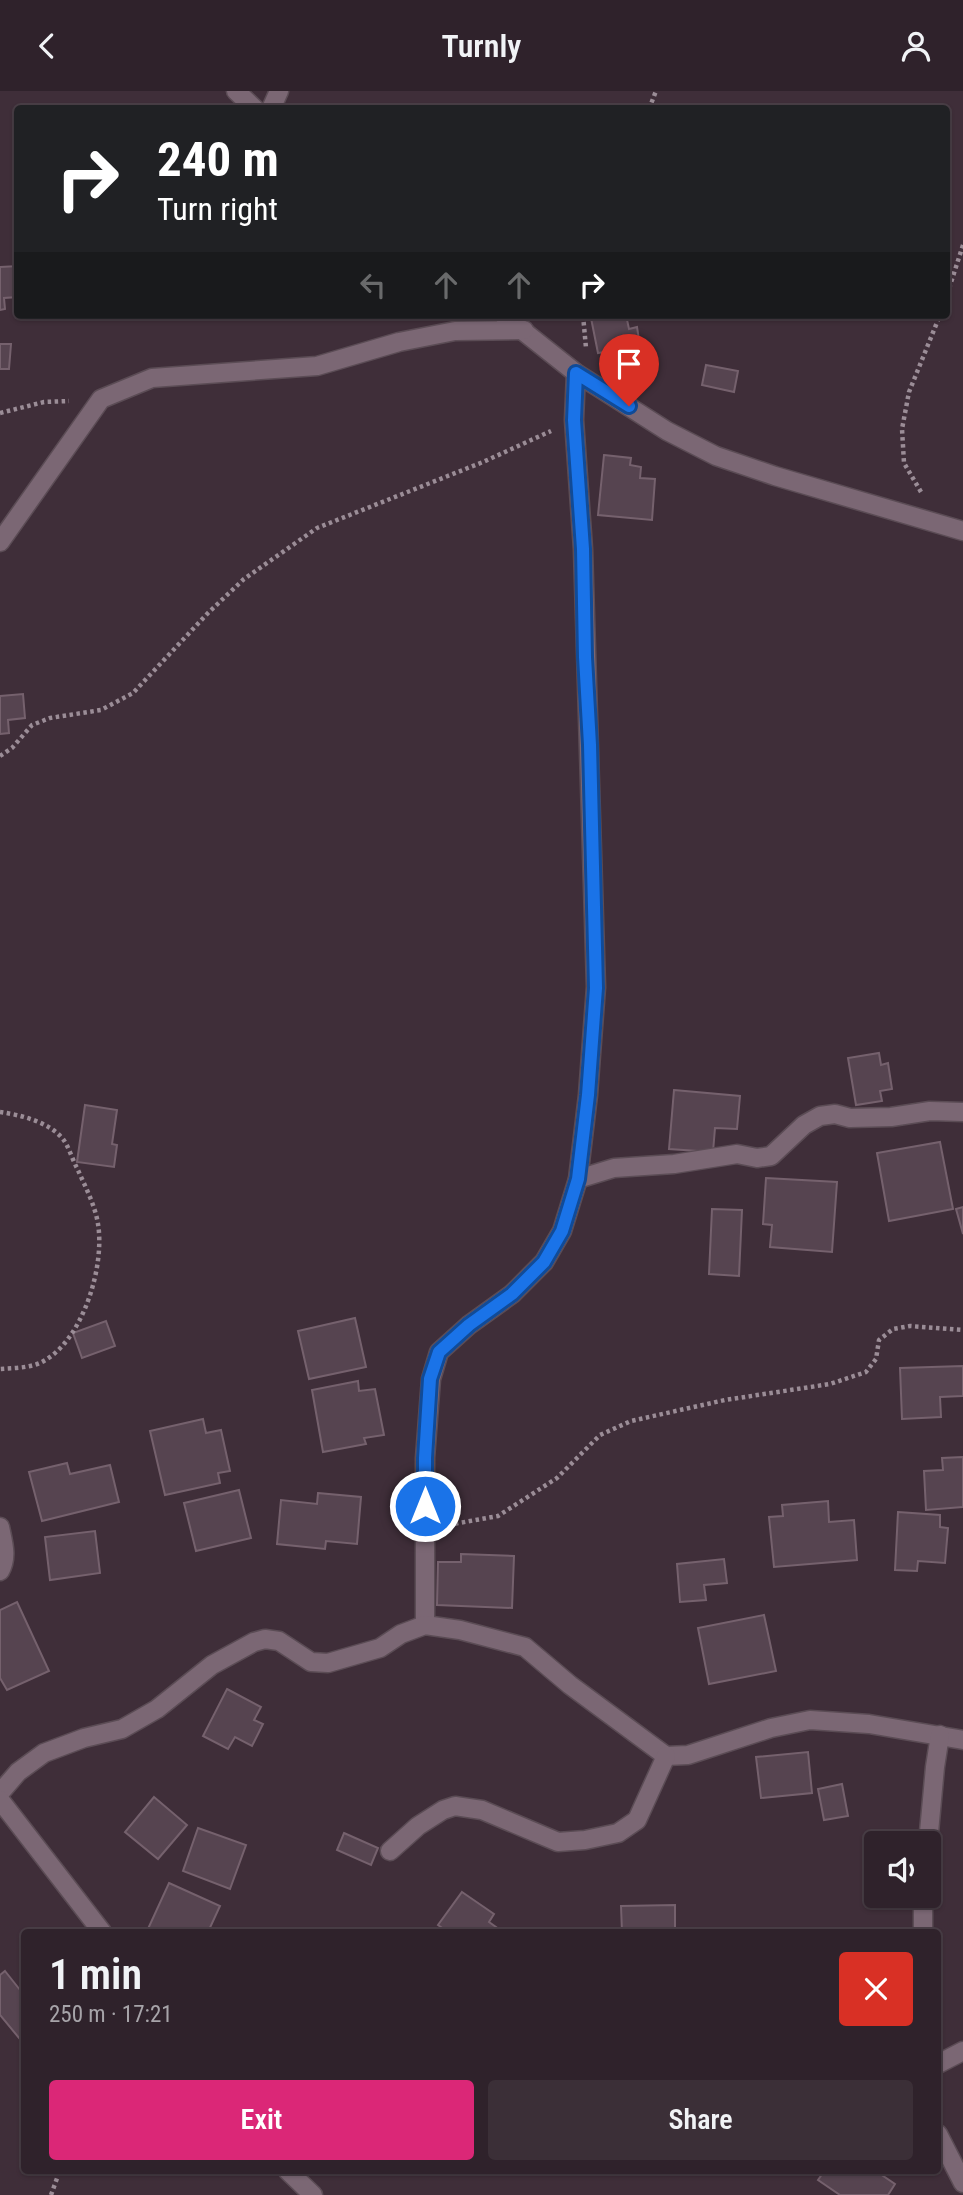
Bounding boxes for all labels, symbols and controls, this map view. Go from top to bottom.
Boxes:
icon: back [28,27,66,65]
text: Turnly [442,27,521,65]
icon: person [897,27,935,65]
text: 240 m [157,131,279,188]
icon: right [42,133,133,224]
text: Turn right [157,190,278,228]
icon: left [354,266,392,304]
icon: ahead [427,266,465,304]
icon: ahead [500,266,538,304]
icon: right [573,266,611,304]
pin [599,334,659,406]
icon: arrive [610,345,648,383]
position arrow [388,1469,462,1543]
map controls [864,1831,941,1908]
button: sound [864,1831,941,1908]
text: 1 min [49,1950,142,1999]
button: close [839,1952,913,2026]
text: 250 m · 17:21 [49,2001,173,2028]
button: Exit [49,2080,474,2160]
button: Share [488,2080,913,2160]

